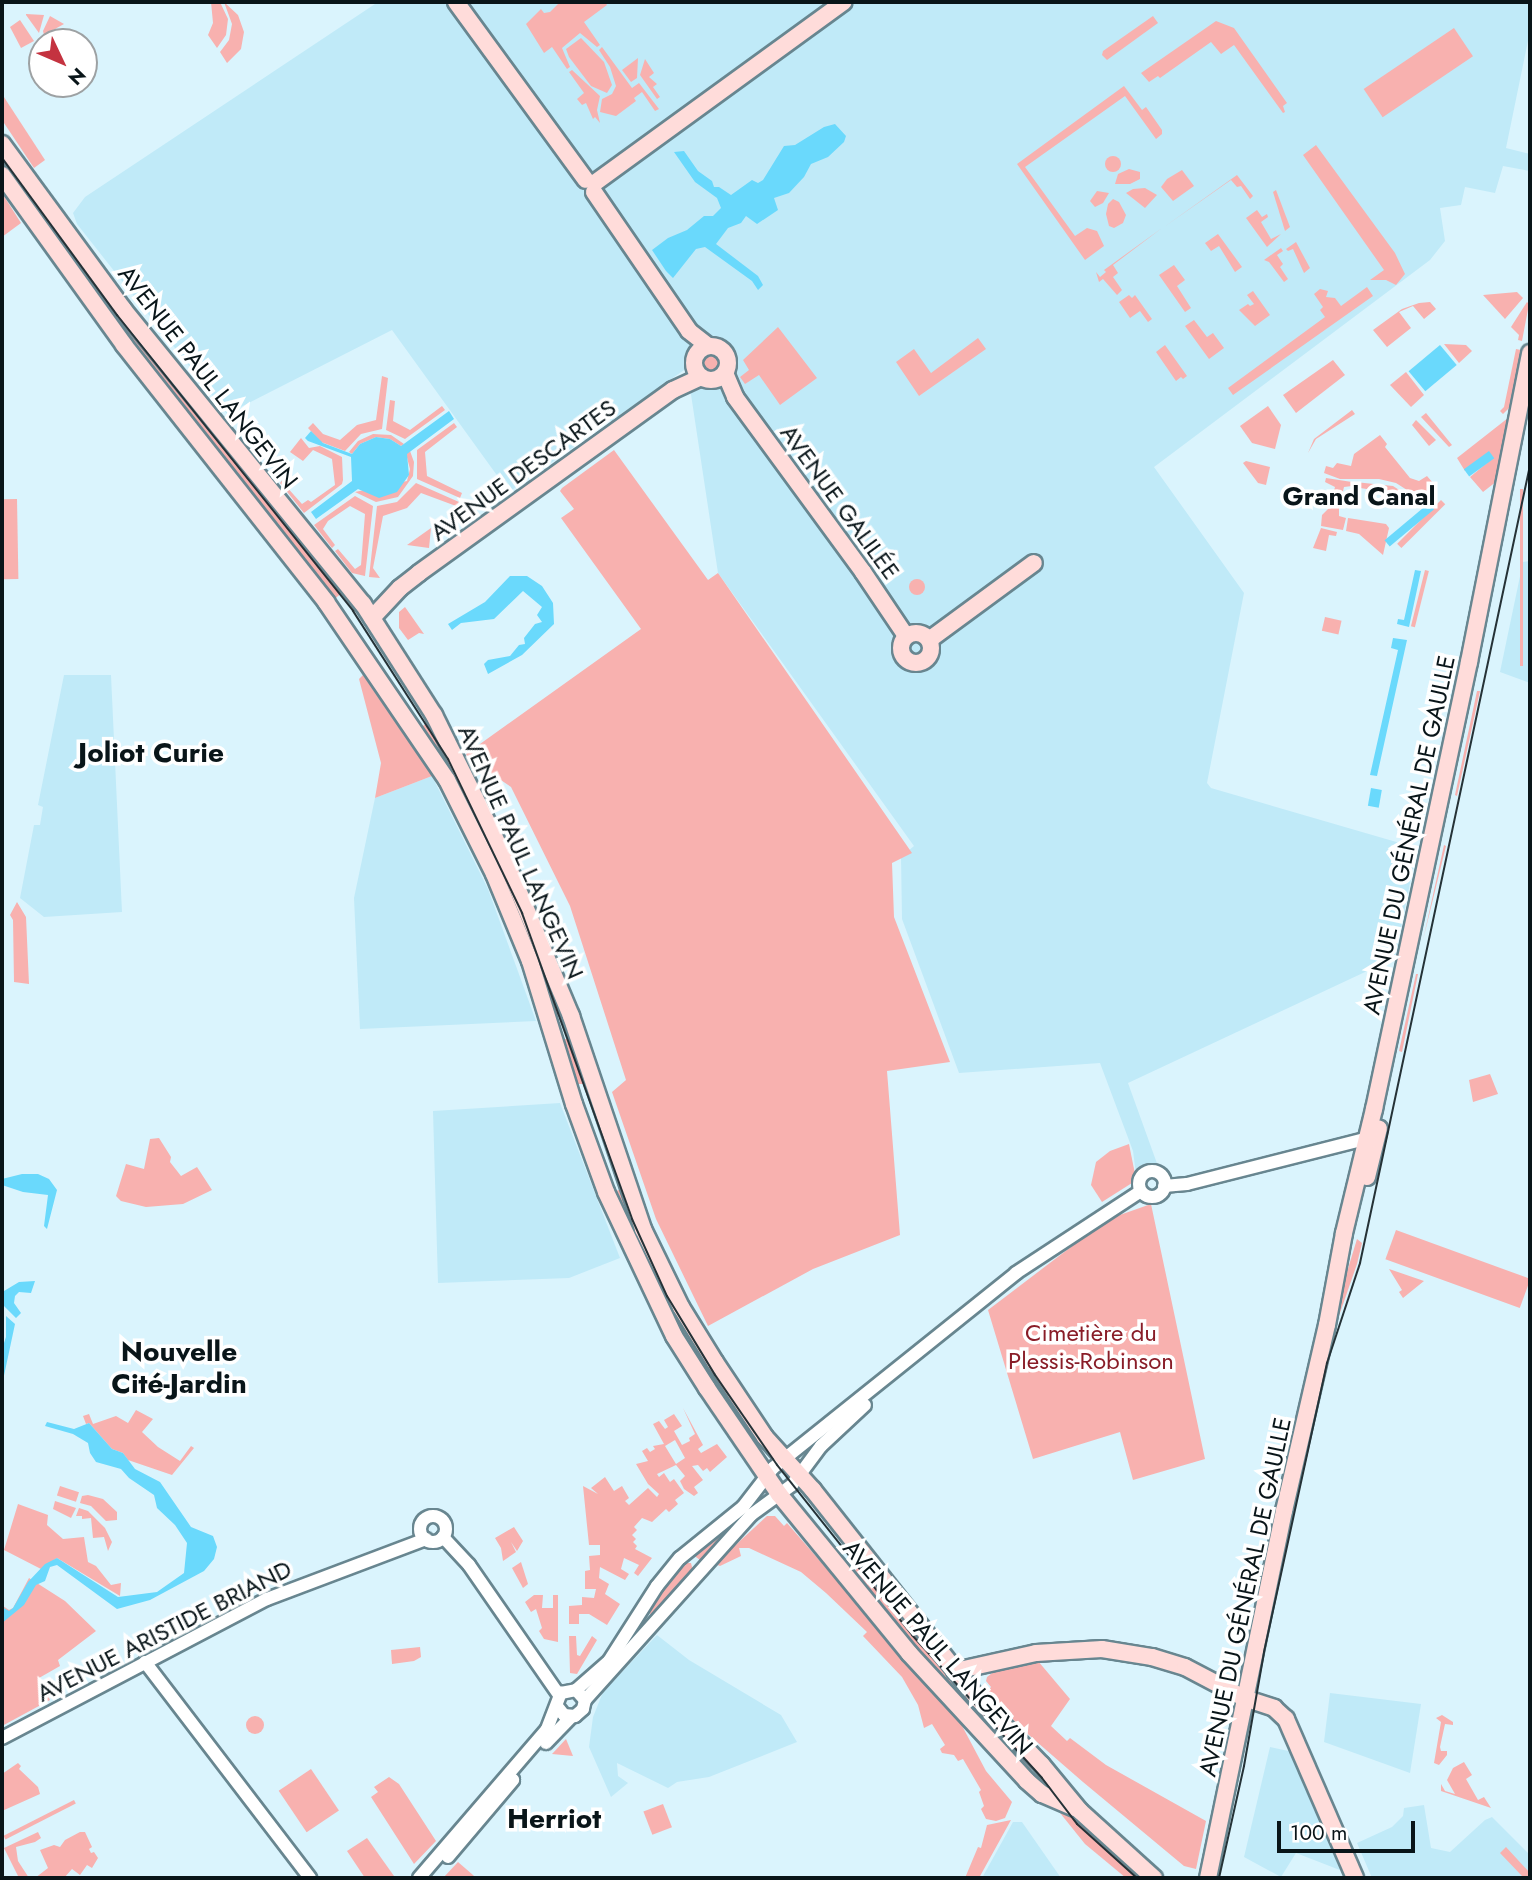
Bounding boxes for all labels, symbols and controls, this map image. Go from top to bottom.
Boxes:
north arrow [28,28,98,98]
text: N [62,62,92,91]
street label: AVENUE PAUL LANGEVIN [112,260,304,494]
street label: AVENUE DESCARTES [425,393,621,547]
street label: AVENUE GALILÉE [774,419,906,585]
district label: Grand Canal [1283,481,1435,513]
street label: AVENUE DU GÉNÉRAL DE GAULLE [1357,653,1461,1017]
street label: AVENUE PAUL LANGEVIN [452,721,590,983]
district label: Joliot Curie [78,736,224,770]
park label: Cimetière du Plessis-Robinson [1008,1319,1174,1375]
district label: Nouvelle Cité-Jardin [111,1335,247,1401]
street label: AVENUE DU GÉNÉRAL DE GAULLE [1193,1415,1297,1779]
street label: AVENUE PAUL LANGEVIN [837,1534,1039,1760]
street label: AVENUE ARISTIDE BRIAND [32,1554,296,1708]
district label: Herriot [507,1802,601,1836]
scale bar [1280,1806,1418,1850]
text: 100 m [1290,1818,1347,1848]

